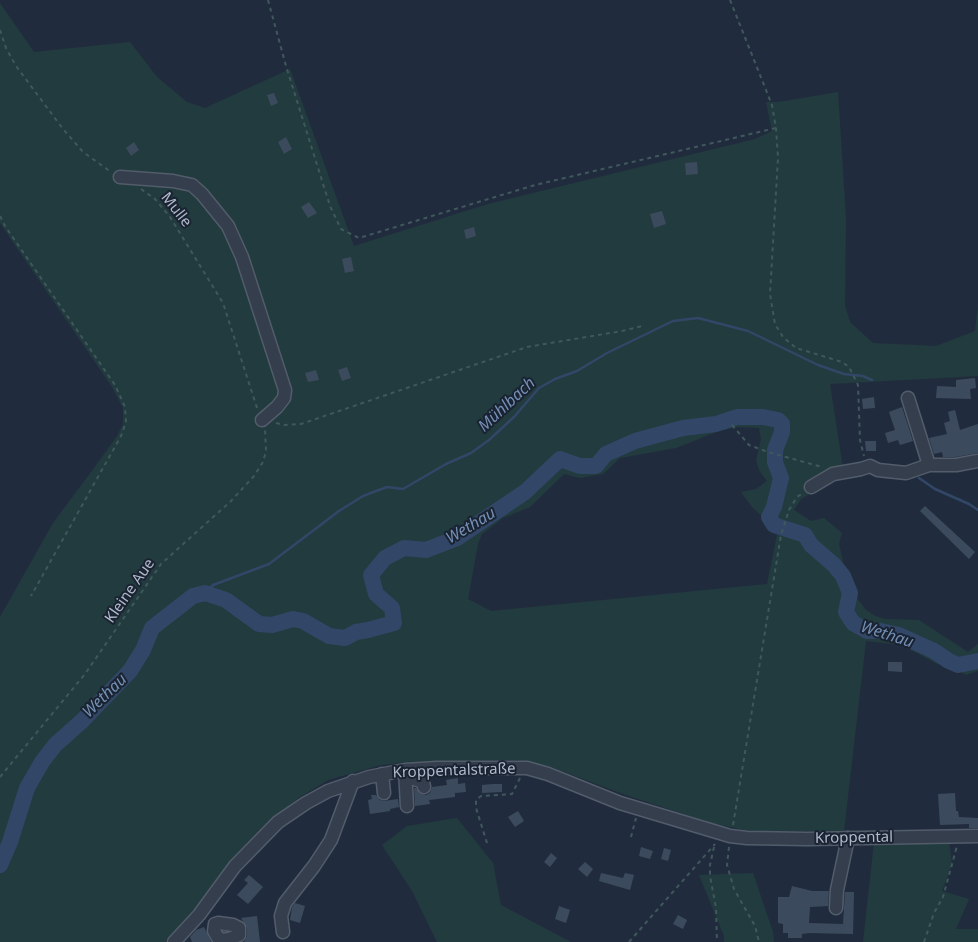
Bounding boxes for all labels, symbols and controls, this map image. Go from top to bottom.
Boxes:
street label: Mulle [157,189,195,231]
water label: Mühlbach [474,374,540,436]
water label: Wethau [443,504,499,548]
street label: Kleine Aue [101,555,159,627]
water label: Wethau [858,617,916,653]
water label: Wethau [79,670,131,722]
street label: Kroppentalstraße [392,760,516,782]
street label: Kroppental [815,828,893,848]

